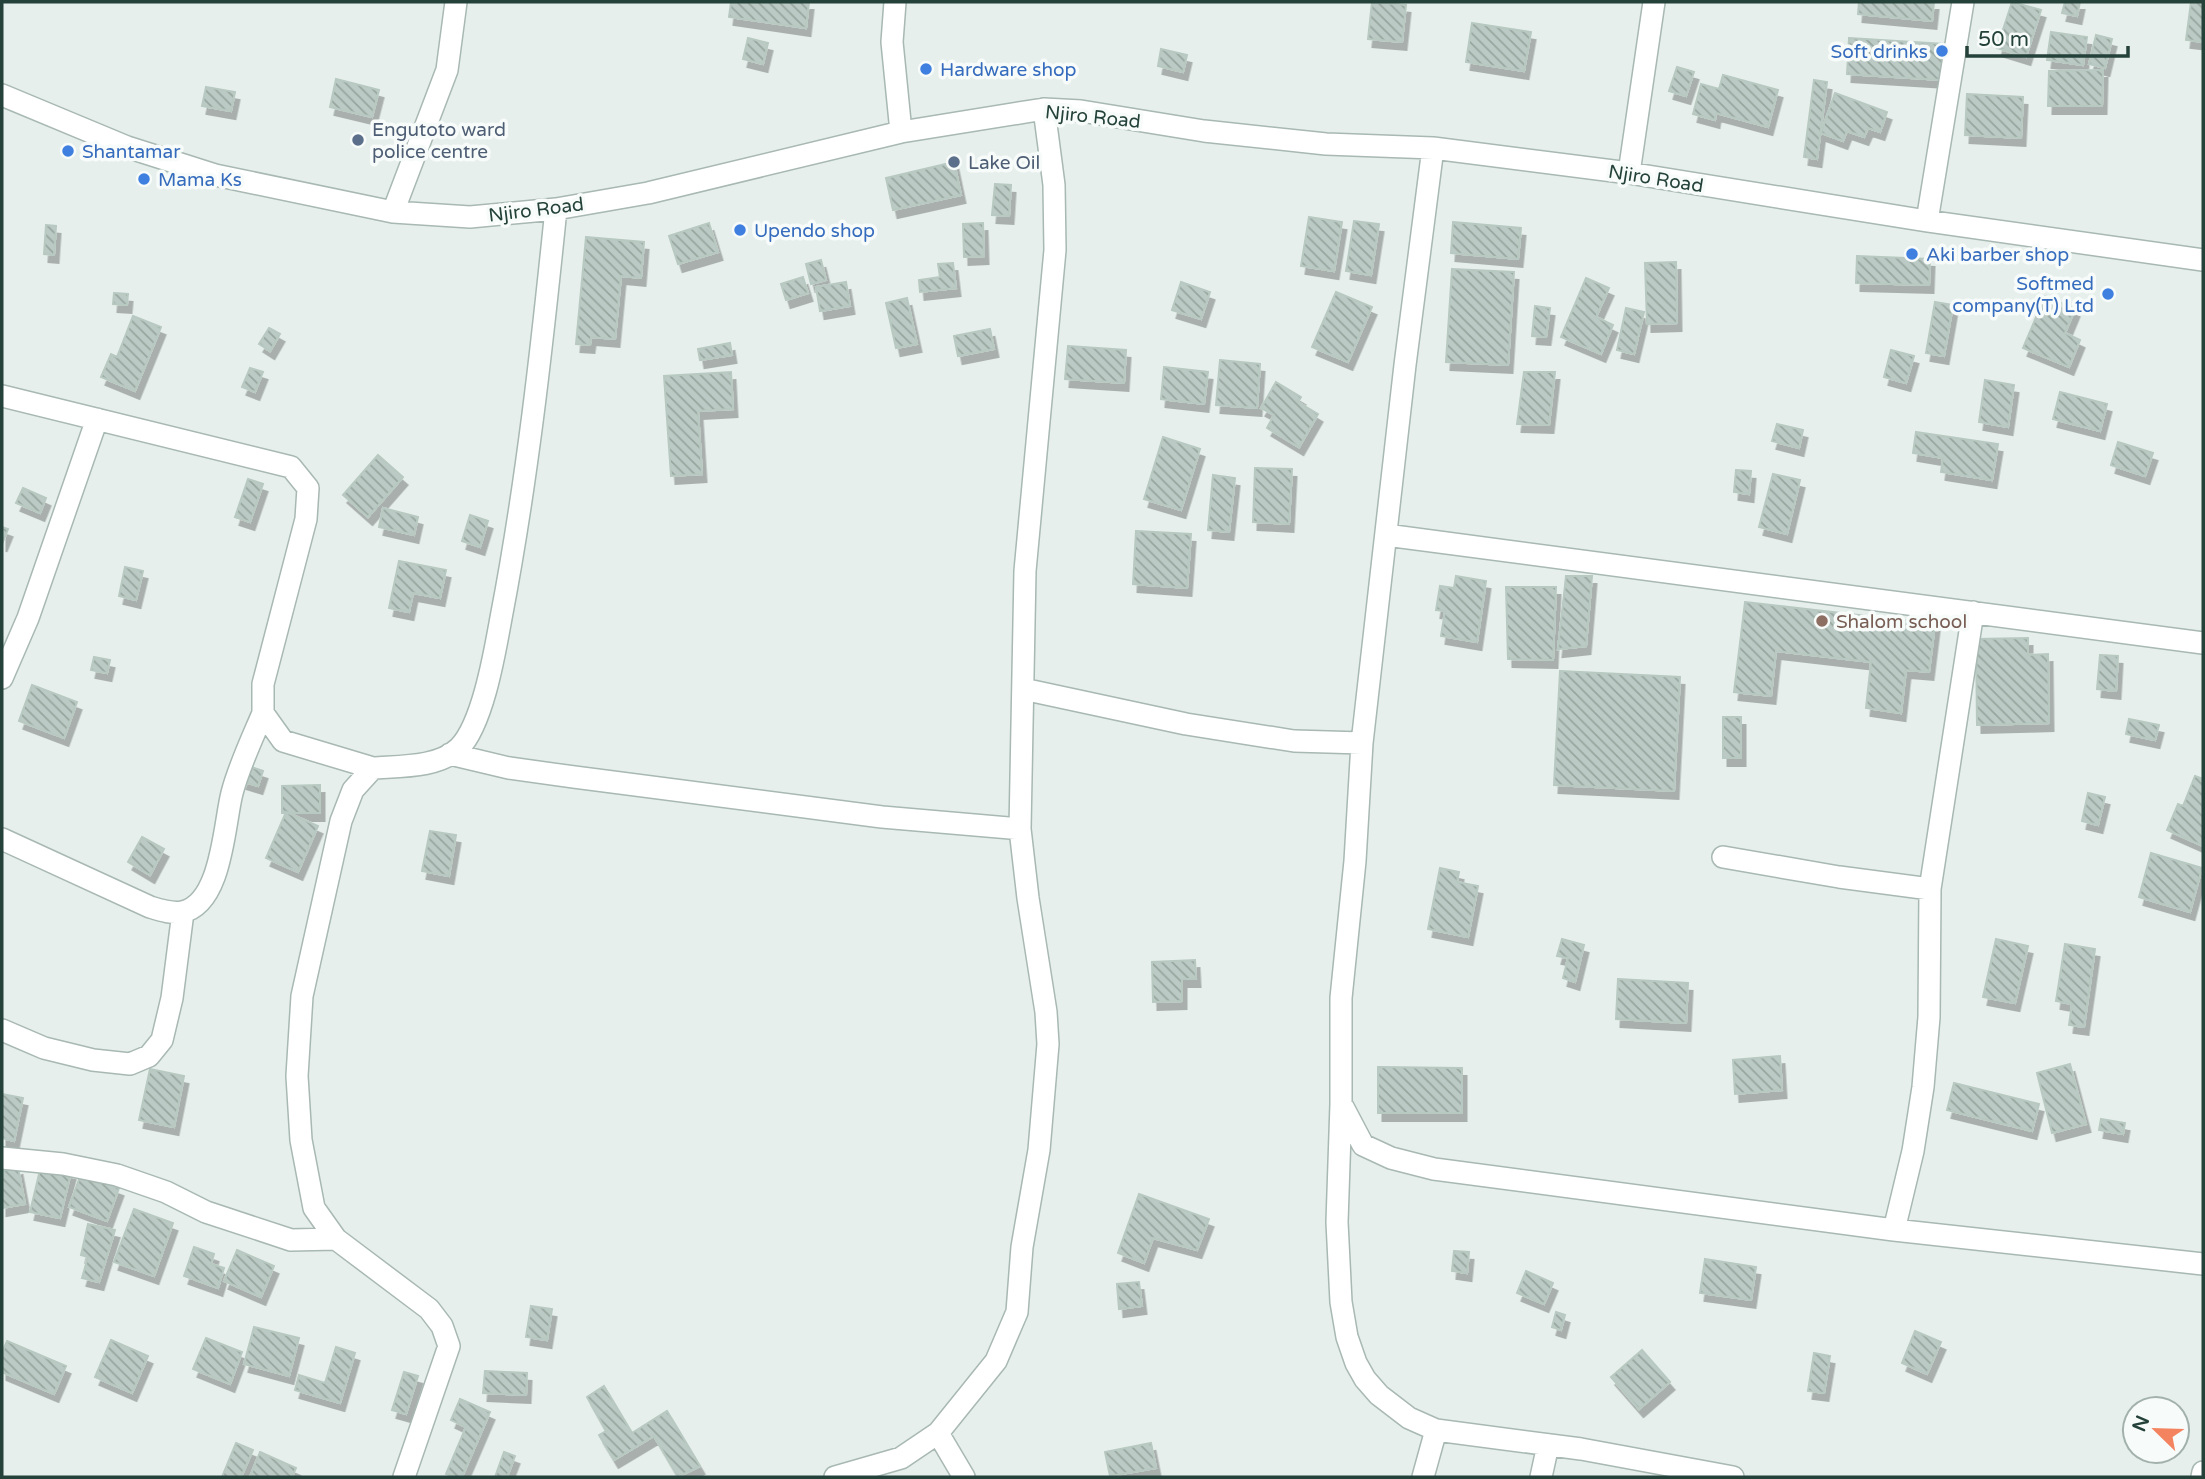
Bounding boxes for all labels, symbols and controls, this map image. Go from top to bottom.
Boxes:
scale bar [1967,14,2128,58]
text: 50 m [1978,27,2029,52]
place label: Soft drinks [1831,41,1928,63]
marker: Soft drinks [1934,43,1950,59]
place label: Hardware shop [940,59,1077,81]
marker: Hardware shop [918,61,934,77]
street label: Njiro Road [1044,101,1142,133]
place label: Engutoto ward police centre [372,119,506,163]
marker: Engutoto ward police centre [350,132,366,148]
place label: Shantamar [82,141,181,163]
marker: Shantamar [60,143,76,159]
place label: Lake Oil [968,152,1040,174]
marker: Lake Oil [946,154,962,170]
street label: Njiro Road [1607,161,1705,197]
place label: Mama Ks [158,169,242,191]
marker: Mama Ks [136,171,152,187]
street label: Njiro Road [487,193,585,227]
place label: Upendo shop [754,220,875,242]
marker: Upendo shop [732,222,748,238]
place label: Aki barber shop [1926,244,2069,266]
marker: Aki barber shop [1904,246,1920,262]
place label: Softmed company(T) Ltd [1952,273,2094,317]
marker: Softmed company(T) Ltd [2100,286,2116,302]
place label: Shalom school [1836,611,1967,633]
marker: Shalom school [1814,613,1830,629]
north arrow [2121,1395,2191,1465]
text: N [2128,1412,2154,1435]

